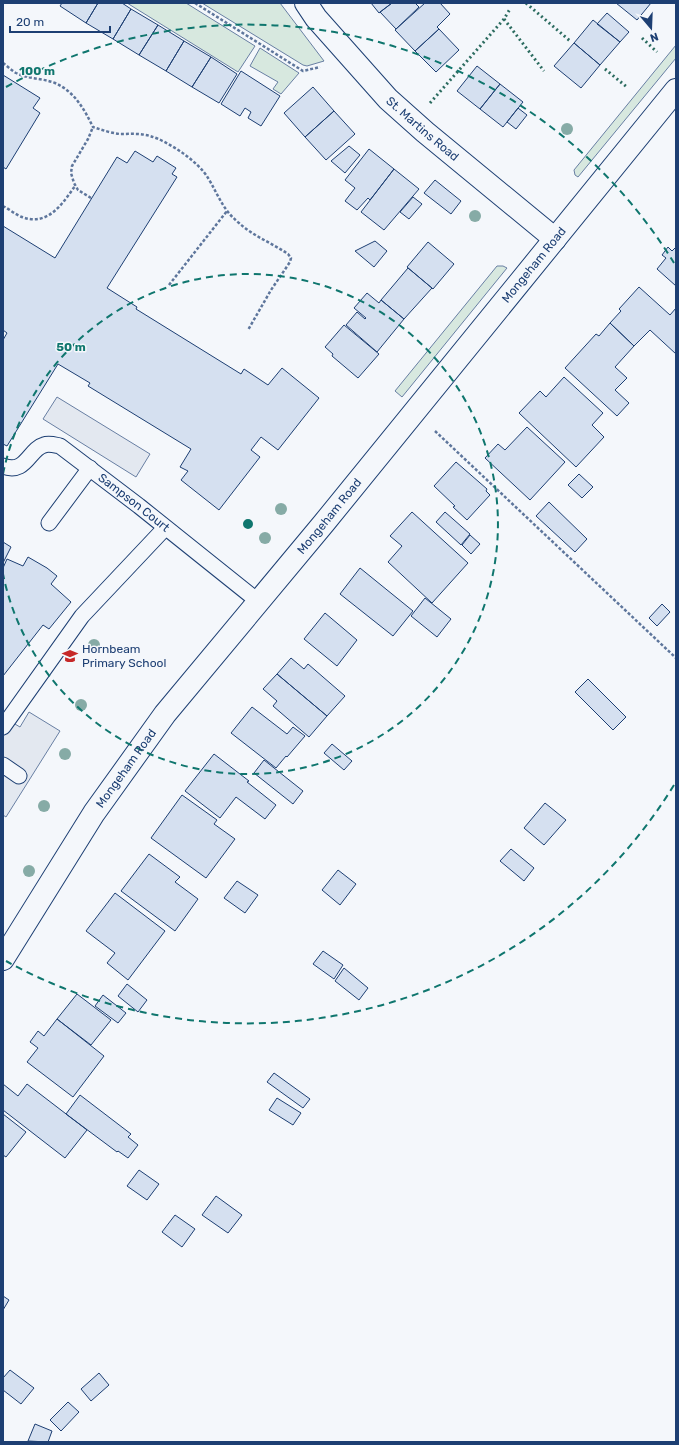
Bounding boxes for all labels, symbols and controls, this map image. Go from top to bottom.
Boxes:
scale bar [10,8,110,34]
north arrow [631,8,671,48]
text: 20 m [16,15,44,29]
text: N [648,30,660,44]
text: 100 m [19,64,55,78]
street label: St. Martins Road [383,94,462,164]
street label: Mongeham Road [499,224,569,306]
text: 50 m [56,340,86,354]
street label: Sampson Court [95,471,173,535]
street label: Mongeham Road [294,476,364,557]
centre of rings [241,517,255,531]
place label: Hornbeam Primary School [82,642,166,670]
school or university icon: Hornbeam Primary School [61,647,79,665]
street label: Mongeham Road [93,726,159,810]

